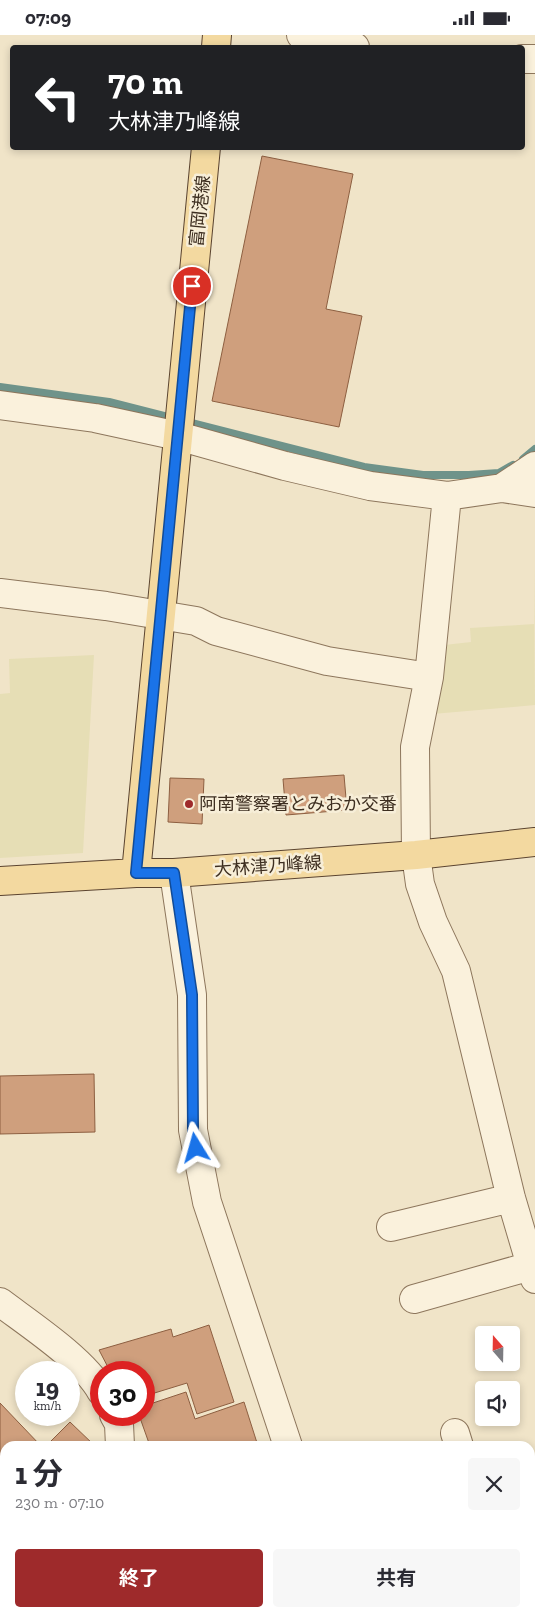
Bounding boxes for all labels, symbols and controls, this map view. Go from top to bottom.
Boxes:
text: 07:09 [25,6,71,29]
text: 70 m [108,61,183,103]
icon: left [25,65,90,130]
text: 大林津乃峰線 [108,108,240,135]
street label: 富岡港線 [185,174,215,248]
pin [171,265,213,307]
icon: arrive [178,272,206,300]
place label: 阿南警察署とみおか交番 [199,793,397,815]
marker: 阿南警察署とみおか交番 [183,798,195,810]
street label: 大林津乃峰線 [213,851,323,881]
position arrow [169,1121,221,1173]
north arrow [475,1326,520,1371]
map controls [475,1326,520,1426]
speed limit sign: 30 [90,1361,155,1426]
text: 19 [36,1372,59,1402]
button: sound [475,1381,520,1426]
text: km/h [34,1399,61,1413]
text: 1 分 [15,1456,63,1492]
button: close [468,1458,520,1510]
text: 230 m · 07:10 [15,1493,104,1512]
button: 終了 [15,1549,263,1607]
button: 共有 [273,1549,520,1607]

